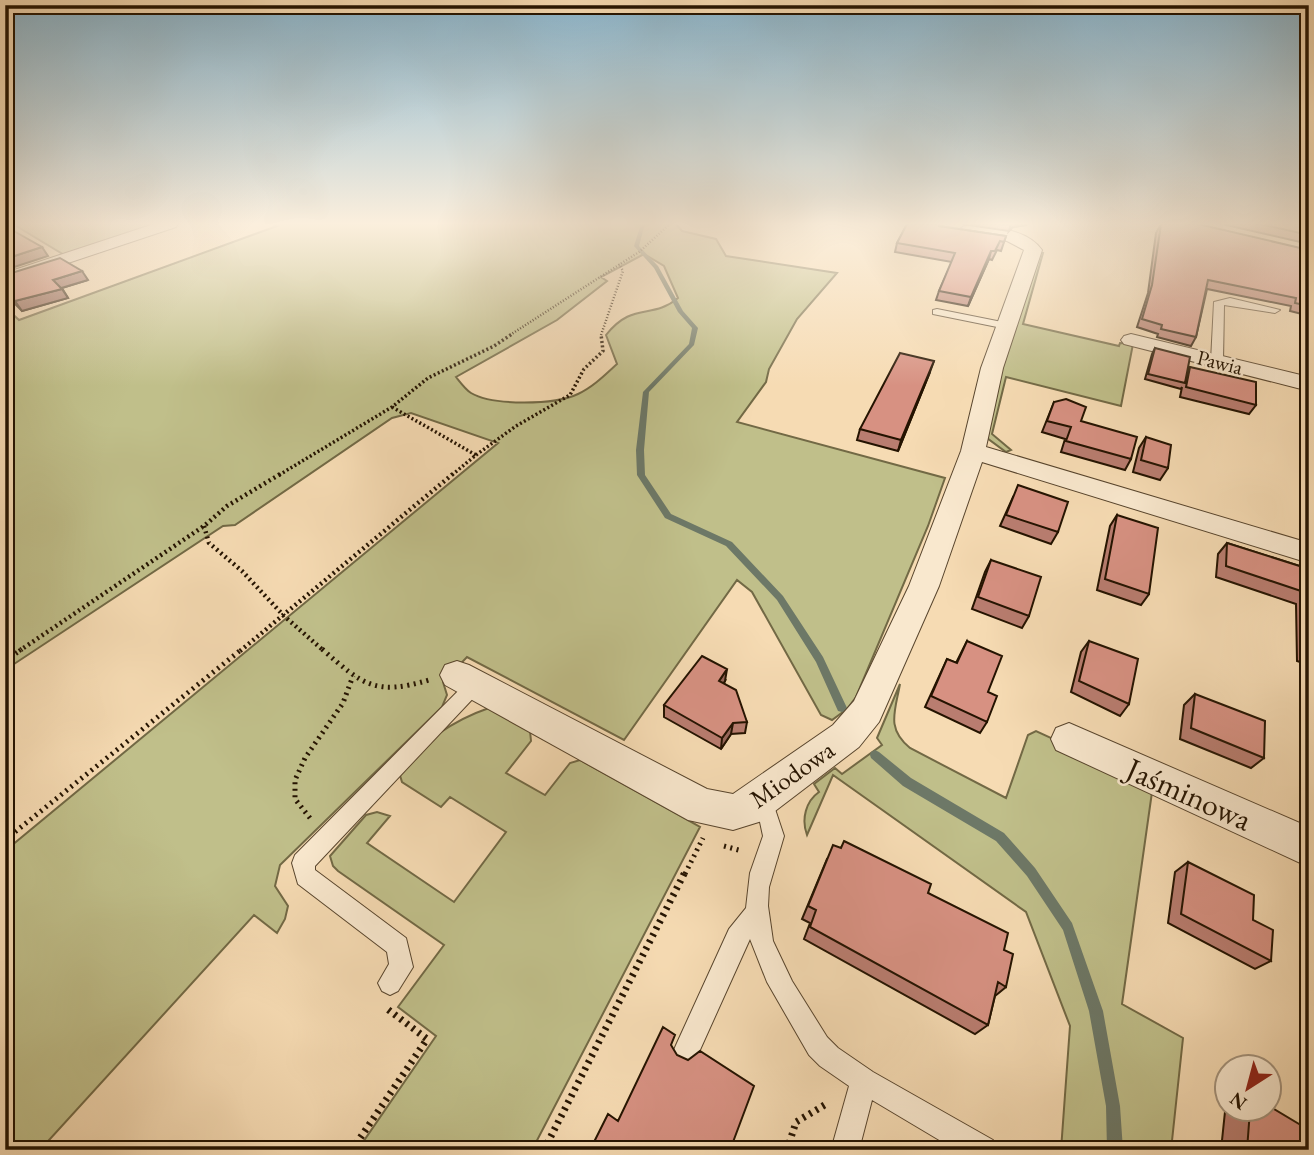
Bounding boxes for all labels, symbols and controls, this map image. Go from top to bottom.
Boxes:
street label: Pawia [1194,343,1246,381]
street label: Miodowa [743,732,842,815]
street label: Jaśminowa [1117,747,1259,840]
north arrow [1212,1054,1282,1124]
text: N [1224,1086,1252,1116]

